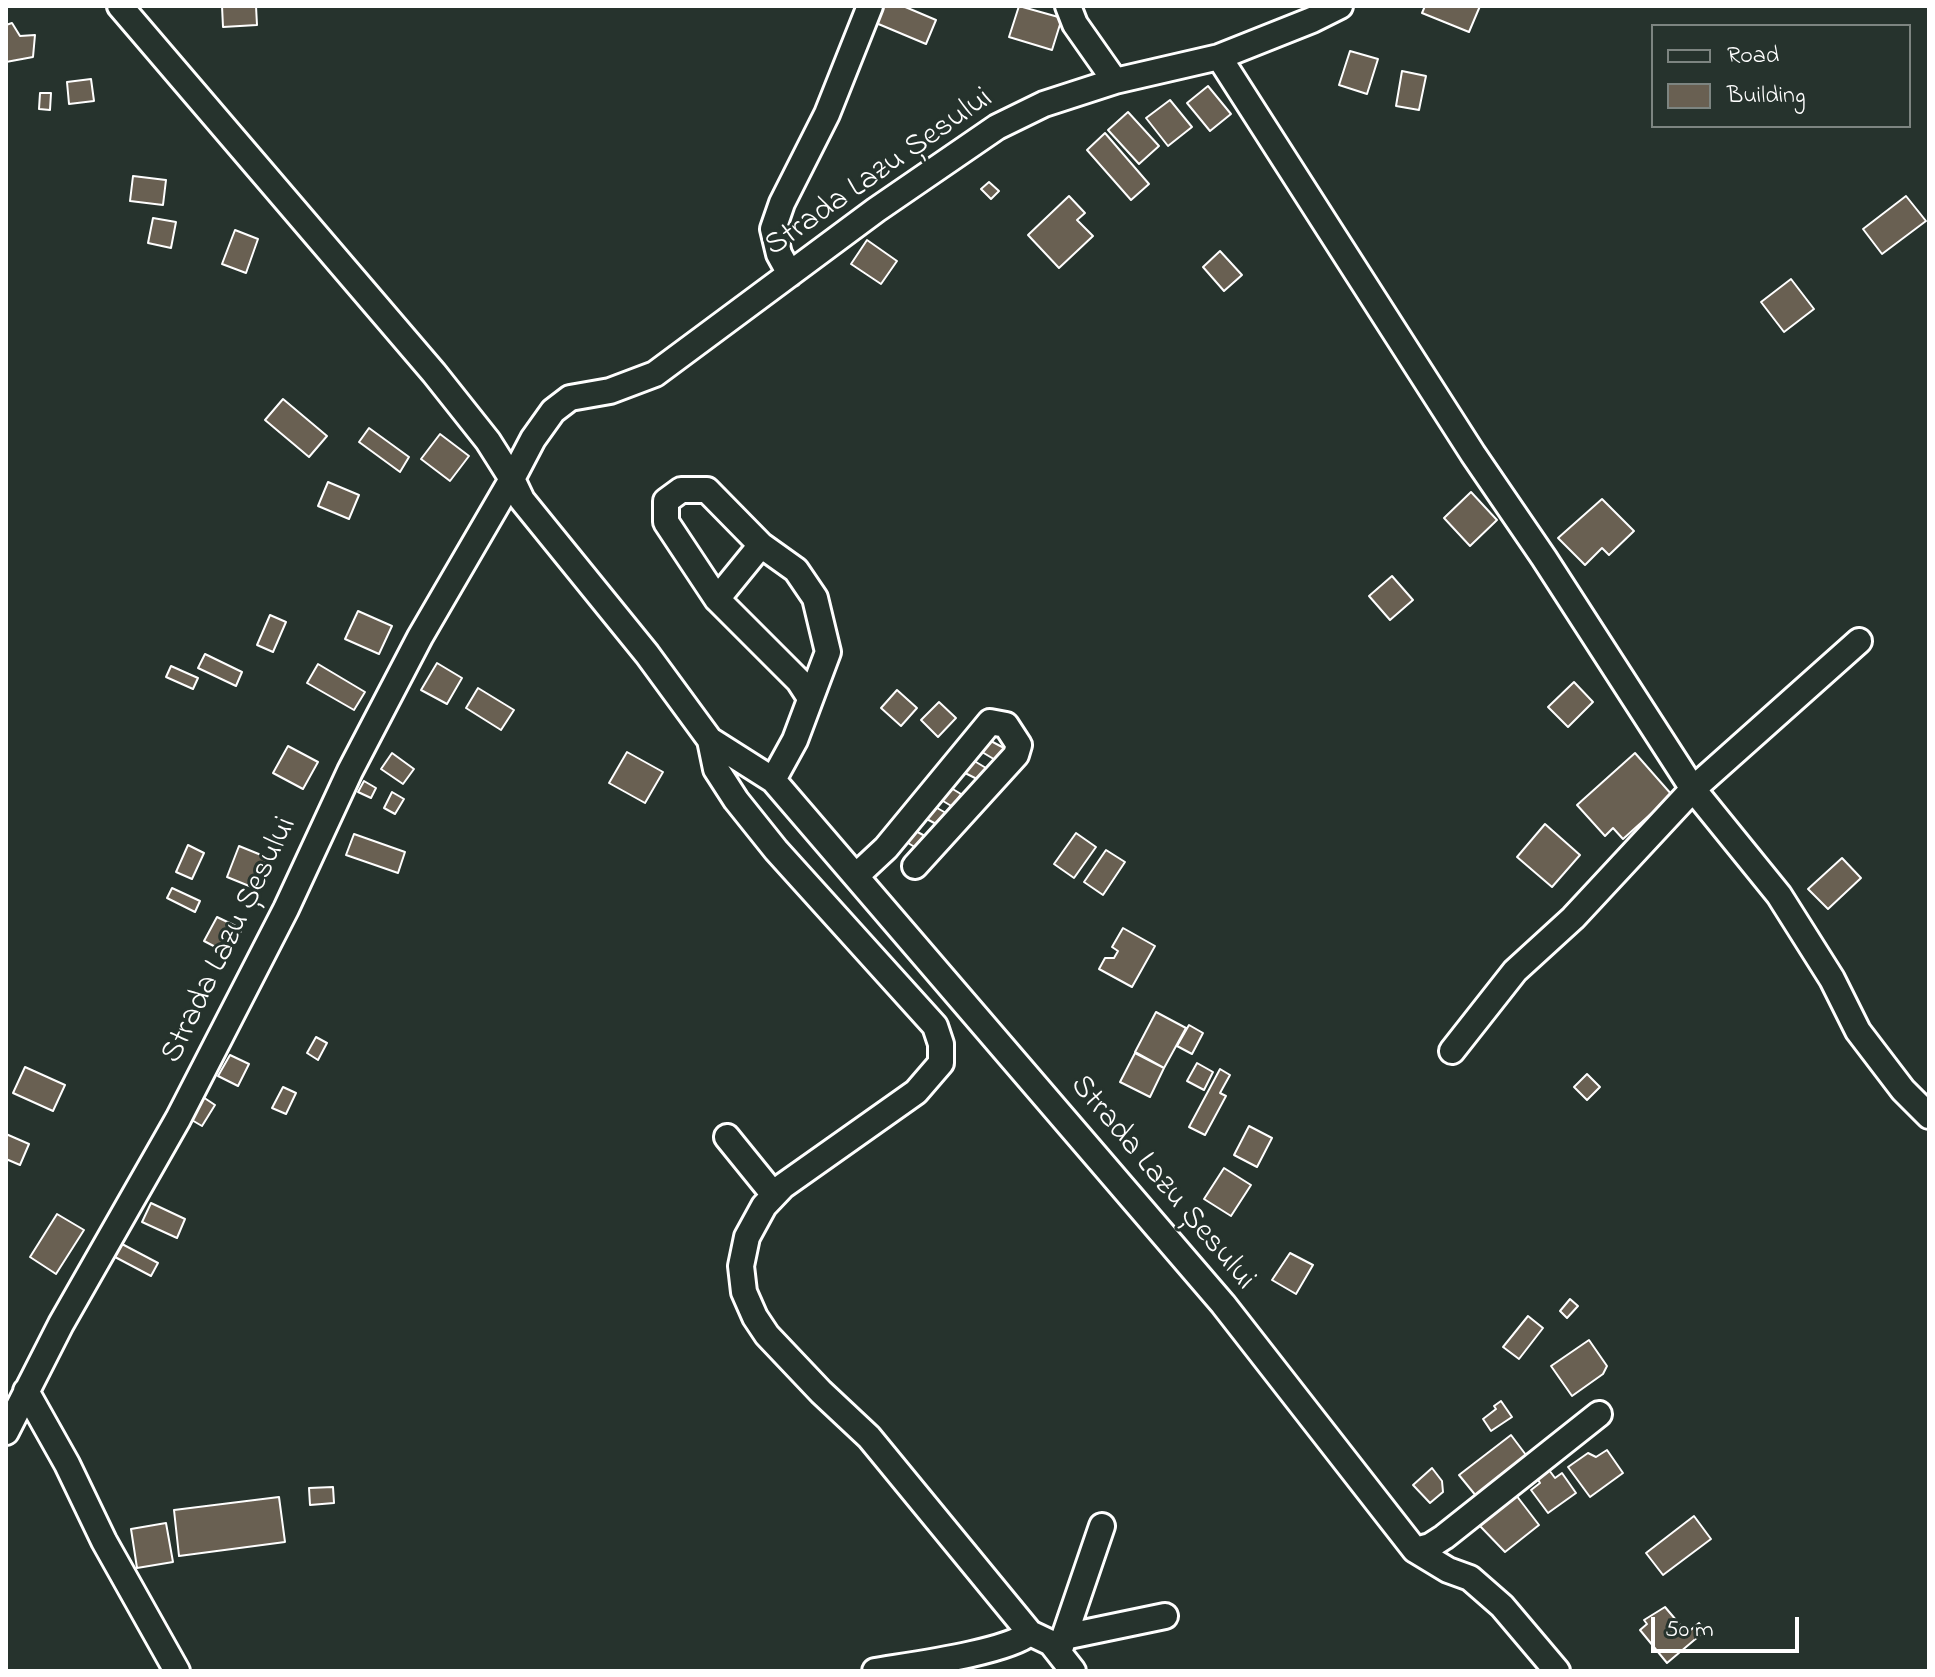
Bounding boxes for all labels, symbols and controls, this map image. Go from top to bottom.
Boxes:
legend [1651,24,1911,128]
text: Road [1727,39,1779,74]
text: Building [1727,79,1806,114]
street label: Strada Lazu Șesului [759,81,1001,267]
street label: Strada Lazu Șesului [155,812,307,1070]
street label: Strada Lazu Șesului [1060,1069,1262,1299]
scale bar [1655,1601,1803,1651]
text: 50 m [1665,1613,1714,1648]

